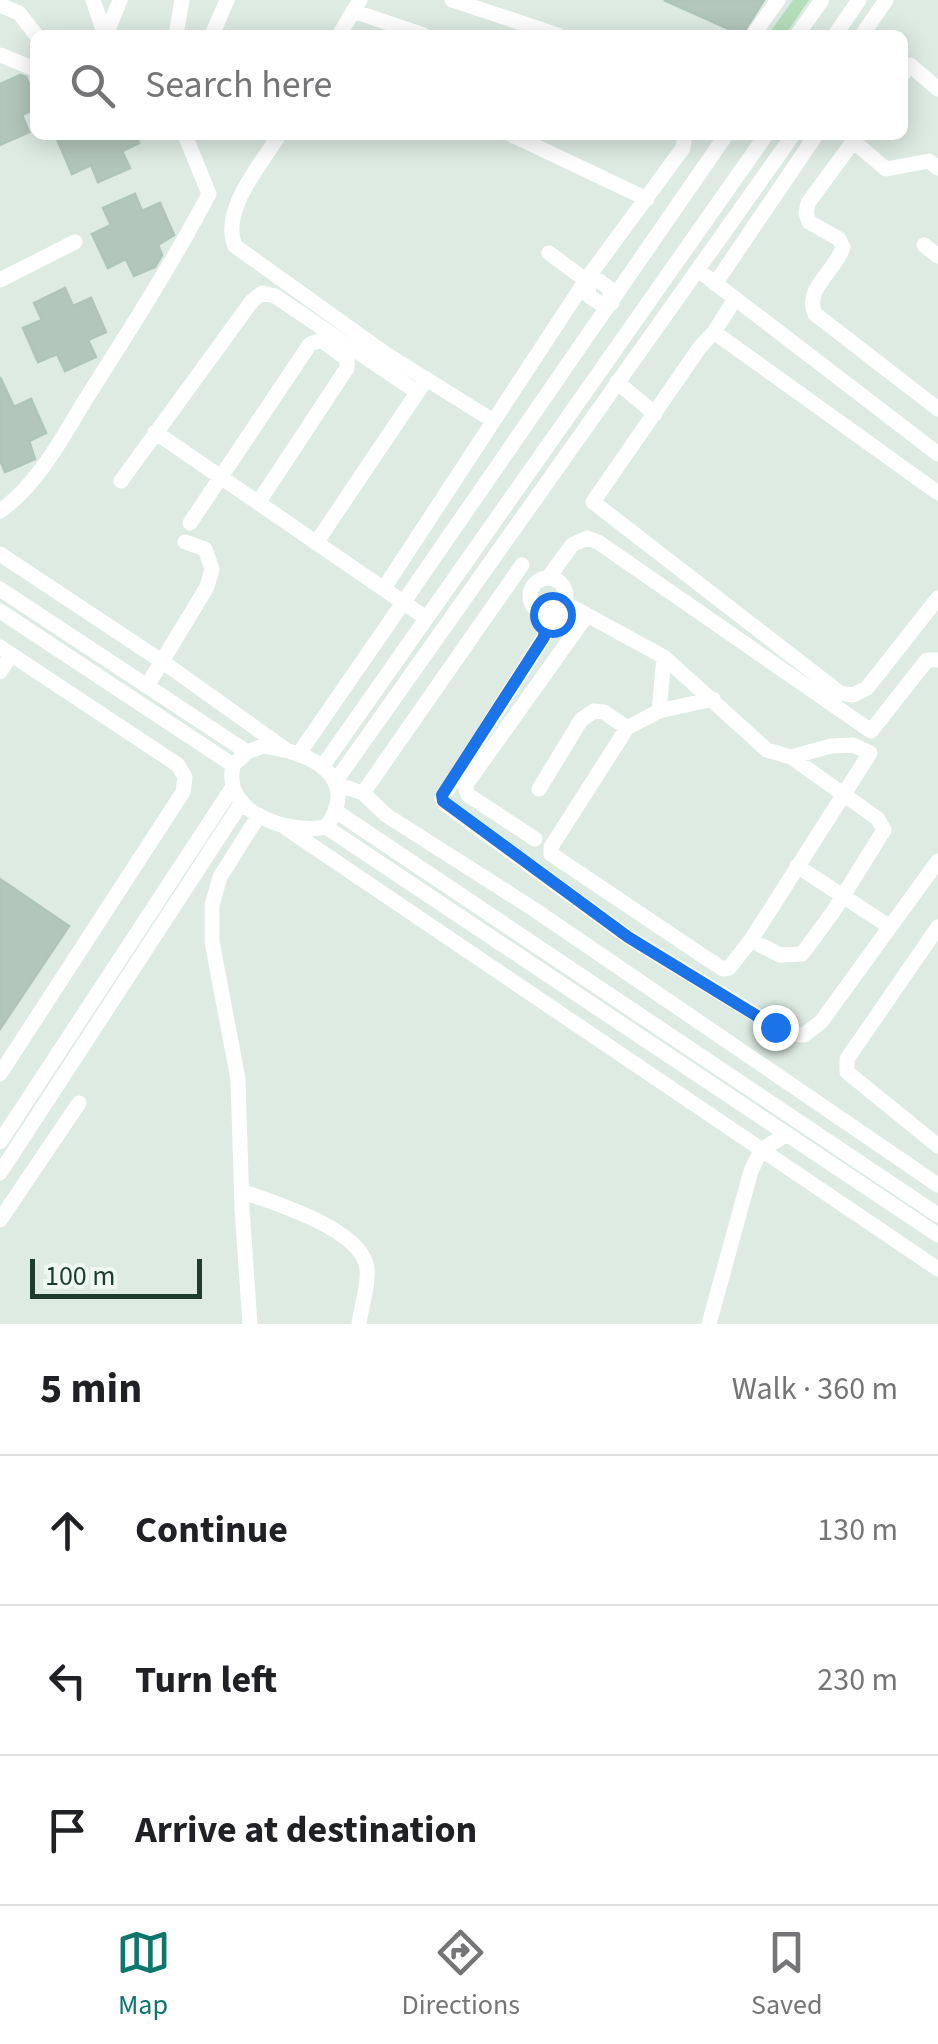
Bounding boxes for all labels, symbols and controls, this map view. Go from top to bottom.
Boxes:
search box [30,30,908,140]
icon: search [65,58,120,113]
text: Search here [145,58,332,112]
route start [530,592,576,638]
route end [753,1005,799,1051]
scale bar [30,1254,202,1298]
text: 100 m [45,1256,116,1296]
text: 5 min [40,1359,142,1419]
text: Walk · 360 m [732,1366,898,1412]
icon: ahead [40,1503,95,1558]
text: Continue [135,1503,288,1557]
text: 130 m [817,1507,898,1553]
icon: left [40,1653,95,1708]
text: Turn left [135,1653,277,1707]
text: 230 m [817,1657,898,1703]
icon: arrive [40,1803,95,1858]
text: Arrive at destination [135,1803,477,1857]
tab: Map [116,1925,171,2025]
tab: Directions [402,1925,520,2025]
tab: Saved [751,1925,822,2025]

